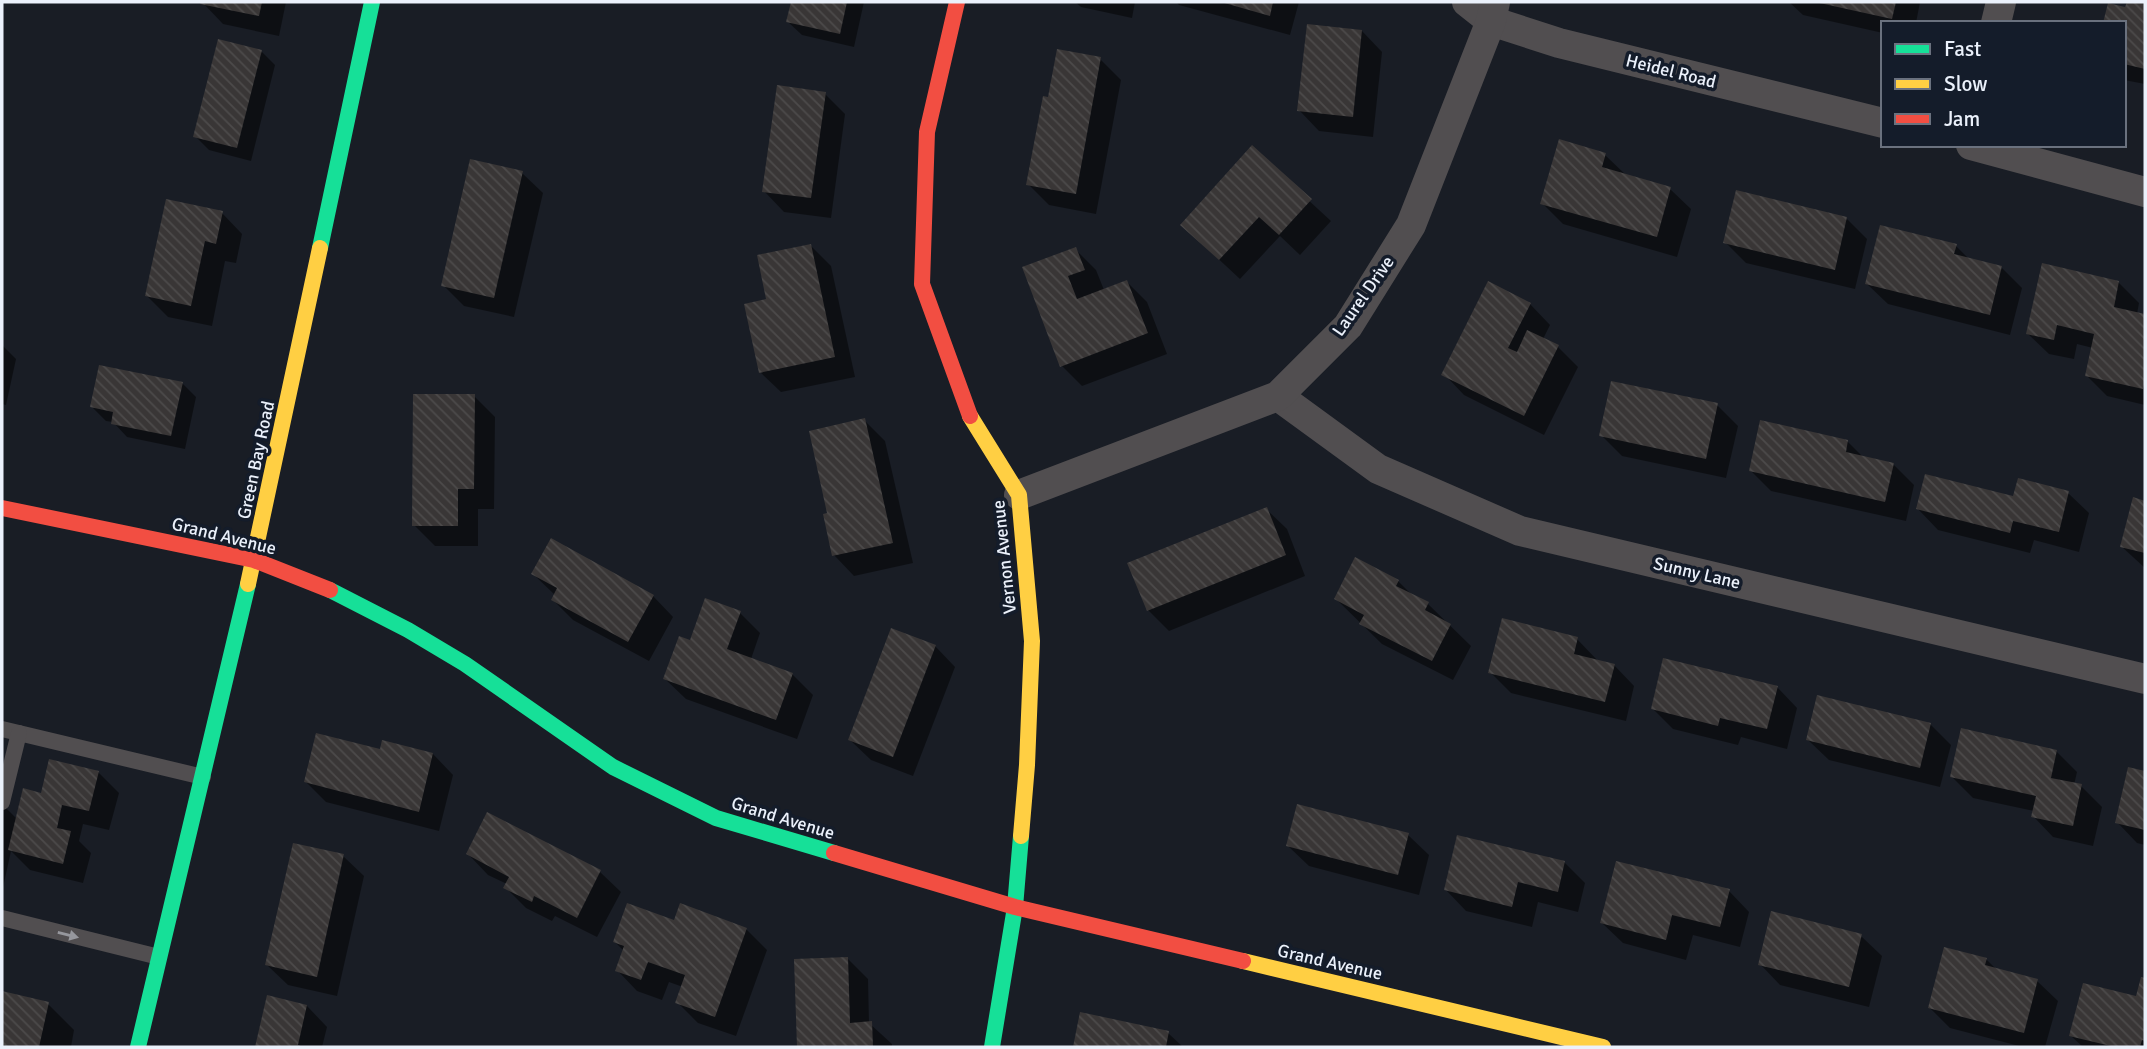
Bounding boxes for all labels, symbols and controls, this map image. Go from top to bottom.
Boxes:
legend [1881,21,2126,147]
text: Fast [1944,36,1981,62]
street label: Heidel Road [1624,49,1718,93]
text: Slow [1944,71,1988,97]
text: Jam [1944,106,1980,132]
street label: Laurel Drive [1327,252,1399,340]
street label: Green Bay Road [233,399,279,521]
street label: Vernon Avenue [987,499,1021,615]
street label: Grand Avenue [170,512,278,560]
street label: Sunny Lane [1651,552,1743,594]
street label: Grand Avenue [729,792,837,844]
one-way arrow [57,930,79,941]
street label: Grand Avenue [1275,939,1385,985]

